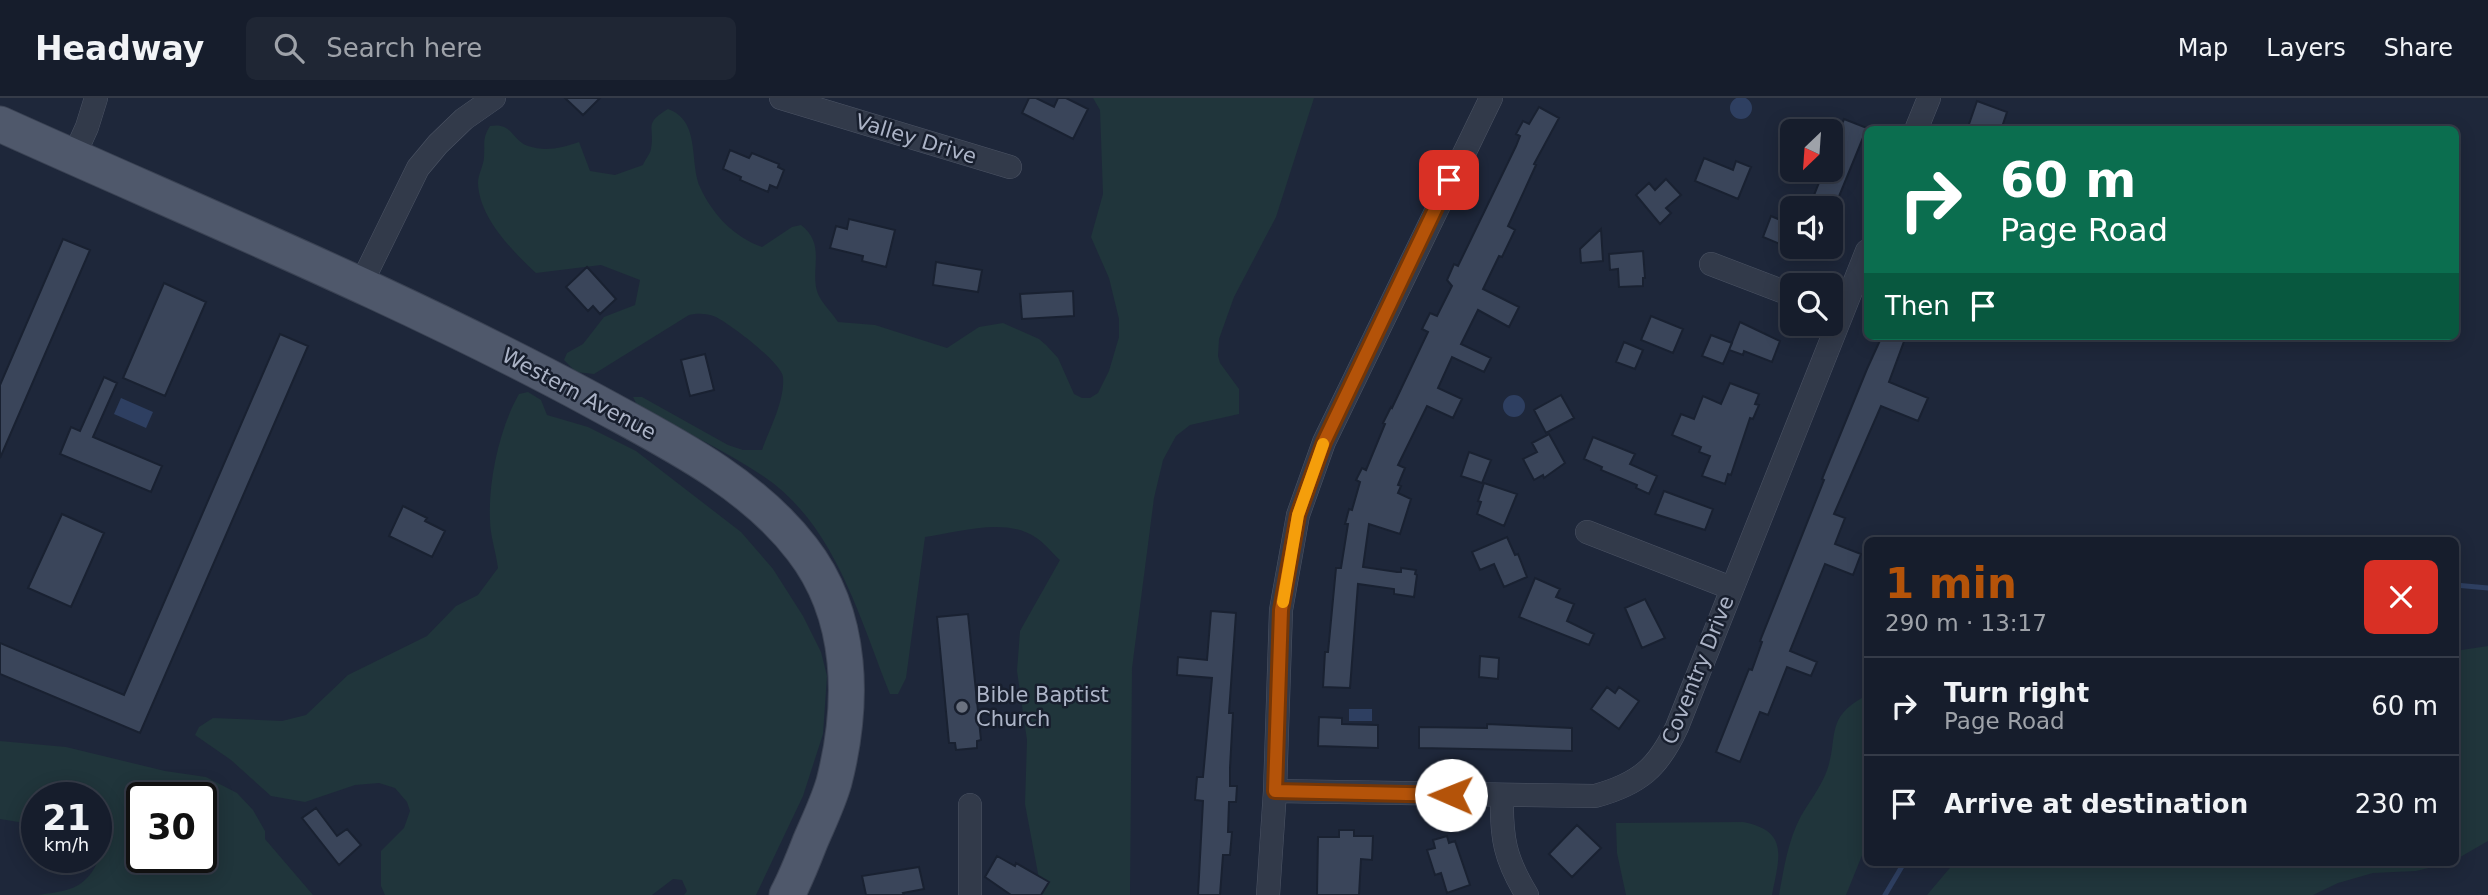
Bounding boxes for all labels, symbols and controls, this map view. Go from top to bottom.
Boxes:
search box [246,17,736,80]
text: Headway [35,29,204,68]
icon: search [270,29,308,67]
text: Search here [326,33,482,63]
text: Map [2178,34,2228,62]
text: Layers [2266,34,2346,62]
text: Share [2384,34,2453,62]
street label: Valley Drive [853,109,979,169]
north arrow [1780,119,1843,182]
map controls [1780,119,1843,336]
pin [1419,150,1479,210]
text: 60 m [2000,152,2136,209]
icon: right [1885,154,1976,245]
icon: arrive [1430,161,1468,199]
button: sound [1780,196,1843,259]
text: Page Road [2000,211,2168,249]
button: search [1780,273,1843,336]
icon: arrive [1964,287,2002,325]
text: Then [1885,291,1950,321]
street label: Western Avenue [498,343,660,445]
text: 1 min [1885,559,2017,608]
button: close [2364,560,2438,634]
street label: Coventry Drive [1657,592,1739,748]
text: 290 m · 13:17 [1885,610,2047,636]
text: Turn right [1944,678,2089,708]
place label: Bible Baptist Church [976,683,1109,731]
icon: right [1885,687,1923,725]
text: 60 m [2371,691,2438,721]
marker: Bible Baptist Church [954,699,970,715]
text: Page Road [1944,708,2065,734]
position arrow [1414,758,1488,832]
speed limit sign: 30 [126,782,217,873]
icon: arrive [1885,785,1923,823]
text: Arrive at destination [1944,789,2248,819]
text: 230 m [2355,789,2438,819]
text: 21 [42,798,91,838]
text: km/h [44,834,89,855]

